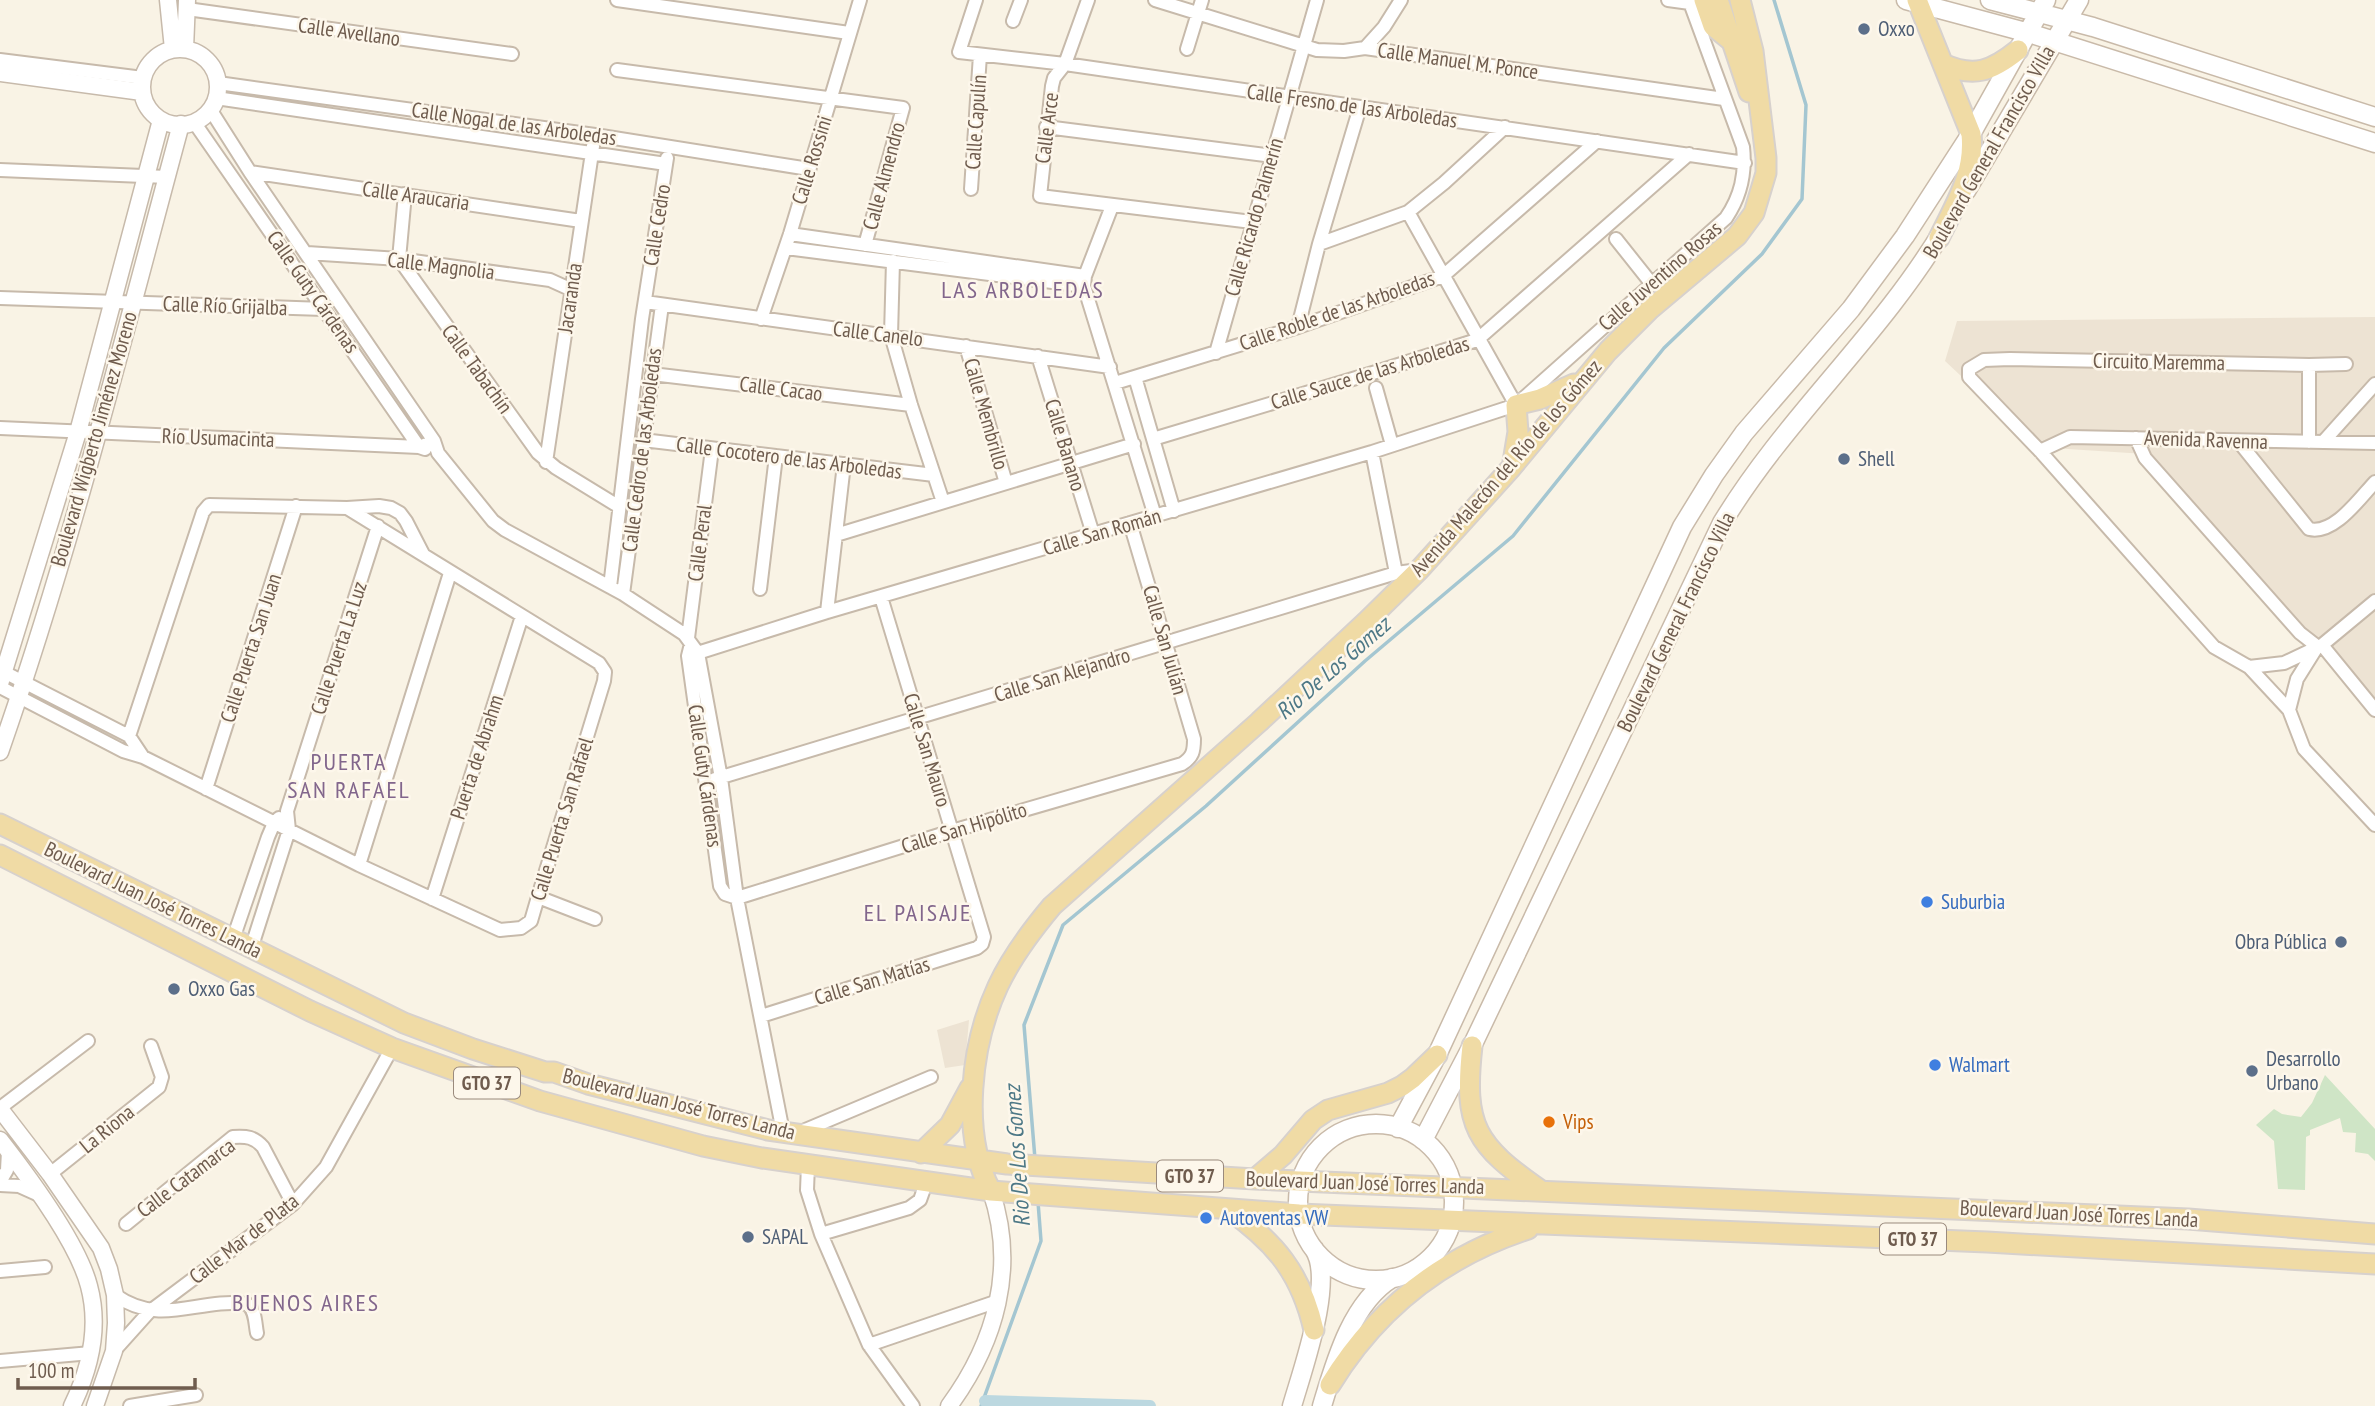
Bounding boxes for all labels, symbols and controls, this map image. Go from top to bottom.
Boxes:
street label: Calle Avellano [296,11,402,52]
place label: Oxxo [1878,15,1915,42]
marker: Oxxo [1856,21,1872,37]
street label: Calle Manuel M. Ponce [1376,36,1540,85]
street label: Boulevard General Francisco Villa [1917,41,2061,263]
street label: Calle Capulín [959,73,992,170]
street label: Calle Fresno de las Arboledas [1245,77,1459,134]
street label: Calle Arce [1029,91,1064,165]
street label: Calle Nogal de las Arboledas [410,96,618,151]
street label: Calle Rossini [785,112,838,208]
street label: Calle Almendro [856,119,911,233]
street label: Calle Ricardo Palmerín [1218,134,1289,299]
street label: Calle Araucaria [361,175,471,216]
street label: Calle Cedro [637,182,676,268]
street label: Calle Juventino Rosas [1592,215,1727,337]
street label: Calle Guty Cárdenas [261,225,366,358]
street label: Calle Magnolia [386,246,496,285]
street label: Jacaranda [551,261,588,336]
street label: Calle Roble de las Arboledas [1236,264,1438,357]
district label: LAS ARBOLEDAS [941,274,1105,305]
street label: Calle Río Grijalba [162,290,288,321]
street label: Boulevard Wigberto Jiménez Moreno [44,308,143,570]
street label: Calle Canelo [832,315,925,352]
street label: Calle Tabachín [436,319,519,419]
street label: Calle Sauce de las Arboledas [1267,330,1472,416]
street label: Calle Cedro de las Arboledas [616,346,667,553]
street label: Circuito Maremma [2093,347,2225,376]
street label: Avenida Malecón del Río de los Gómez [1404,354,1607,582]
street label: Calle Membrillo [958,355,1015,473]
street label: Calle Cacao [738,370,824,407]
street label: Calle Banano [1039,396,1092,494]
street label: Río Usumacinta [161,422,275,453]
street label: Avenida Ravenna [2144,424,2268,455]
street label: Calle Cocotero de las Arboledas [675,430,903,485]
place label: Shell [1858,445,1895,472]
marker: Shell [1836,451,1852,467]
street label: Calle San Román [1040,502,1164,561]
street label: Calle Peral [681,503,718,583]
street label: Boulevard General Francisco Villa [1611,507,1741,736]
street label: Calle Puerta San Juan [214,570,287,726]
street label: Calle Puerta La Luz [304,578,373,718]
street label: Calle San Julián [1137,582,1194,698]
water label: Rio De Los Gomez [1269,608,1398,725]
street label: Calle San Alejandro [991,641,1133,708]
street label: Calle San Mauro [897,690,958,810]
street label: Puerta de Abrahm [444,691,509,823]
street label: Calle Guty Cárdenas [682,703,729,849]
street label: Calle Puerta San Rafael [524,734,599,904]
district label: PUERTA SAN RAFAEL [287,746,411,805]
street label: Calle San Hipólito [898,796,1030,859]
street label: Boulevard Juan José Torres Landa [40,835,266,964]
place label: Suburbia [1941,888,2005,915]
marker: Suburbia [1919,894,1935,910]
district label: EL PAISAJE [864,897,972,928]
place label: Obra Pública [2235,928,2327,955]
marker: Obra Pública [2333,934,2349,950]
street label: Calle San Matías [811,950,933,1011]
place label: Oxxo Gas [188,975,255,1002]
marker: Oxxo Gas [166,981,182,997]
place label: Desarrollo Urbano [2266,1045,2341,1096]
place label: Walmart [1949,1051,2010,1078]
marker: Walmart [1927,1057,1943,1073]
street label: Boulevard Juan José Torres Landa [560,1062,798,1145]
marker: Desarrollo Urbano [2244,1063,2260,1079]
road number: GTO 37 [454,1068,520,1098]
water label: Rio De Los Gomez [997,1081,1036,1228]
street label: La Riona [74,1098,140,1159]
place label: Vips [1562,1108,1594,1135]
marker: Vips [1541,1114,1557,1130]
street label: Calle Catamarca [131,1132,240,1223]
road number: GTO 37 [1157,1160,1223,1192]
street label: Boulevard Juan José Torres Landa [1245,1165,1485,1200]
street label: Calle Mar de Plata [183,1187,304,1290]
street label: Boulevard Juan José Torres Landa [1959,1194,2199,1233]
place label: Autoventas VW [1220,1204,1328,1231]
marker: Autoventas VW [1198,1210,1214,1226]
place label: SAPAL [762,1223,808,1250]
road number: GTO 37 [1880,1224,1946,1254]
marker: SAPAL [740,1229,756,1245]
district label: BUENOS AIRES [232,1287,380,1318]
scale bar [18,1346,194,1390]
text: 100 m [28,1357,74,1384]

